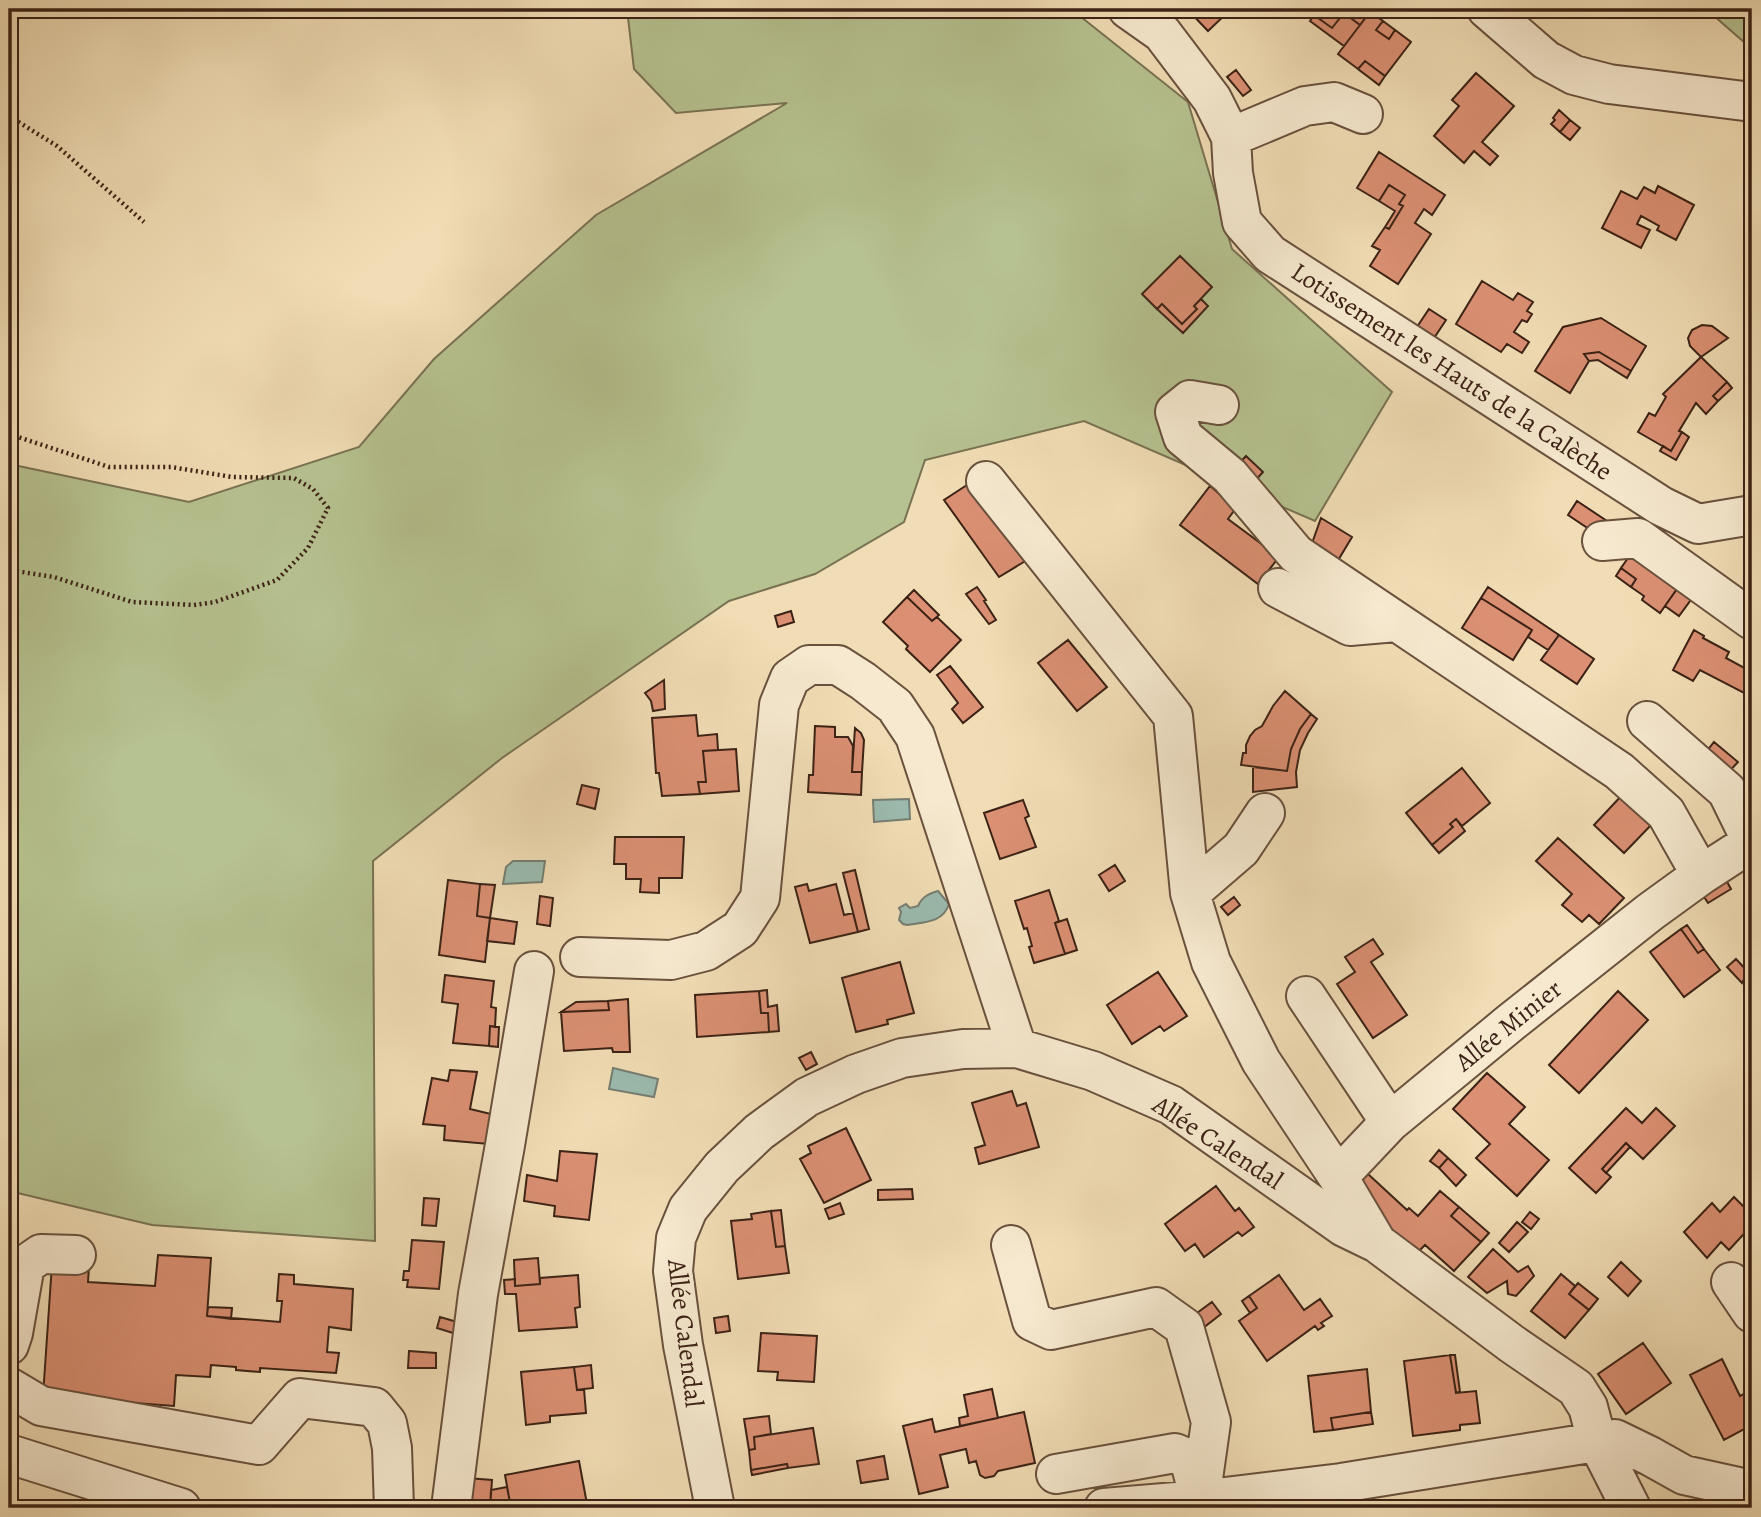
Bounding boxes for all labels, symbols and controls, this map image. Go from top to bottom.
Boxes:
street label: Lotissement les Hauts de la Calèche [1284,254,1619,489]
street label: Allée Minier [1447,971,1569,1080]
street label: Allée Calendal [1145,1087,1290,1198]
street label: Allée Calendal [659,1256,712,1409]

